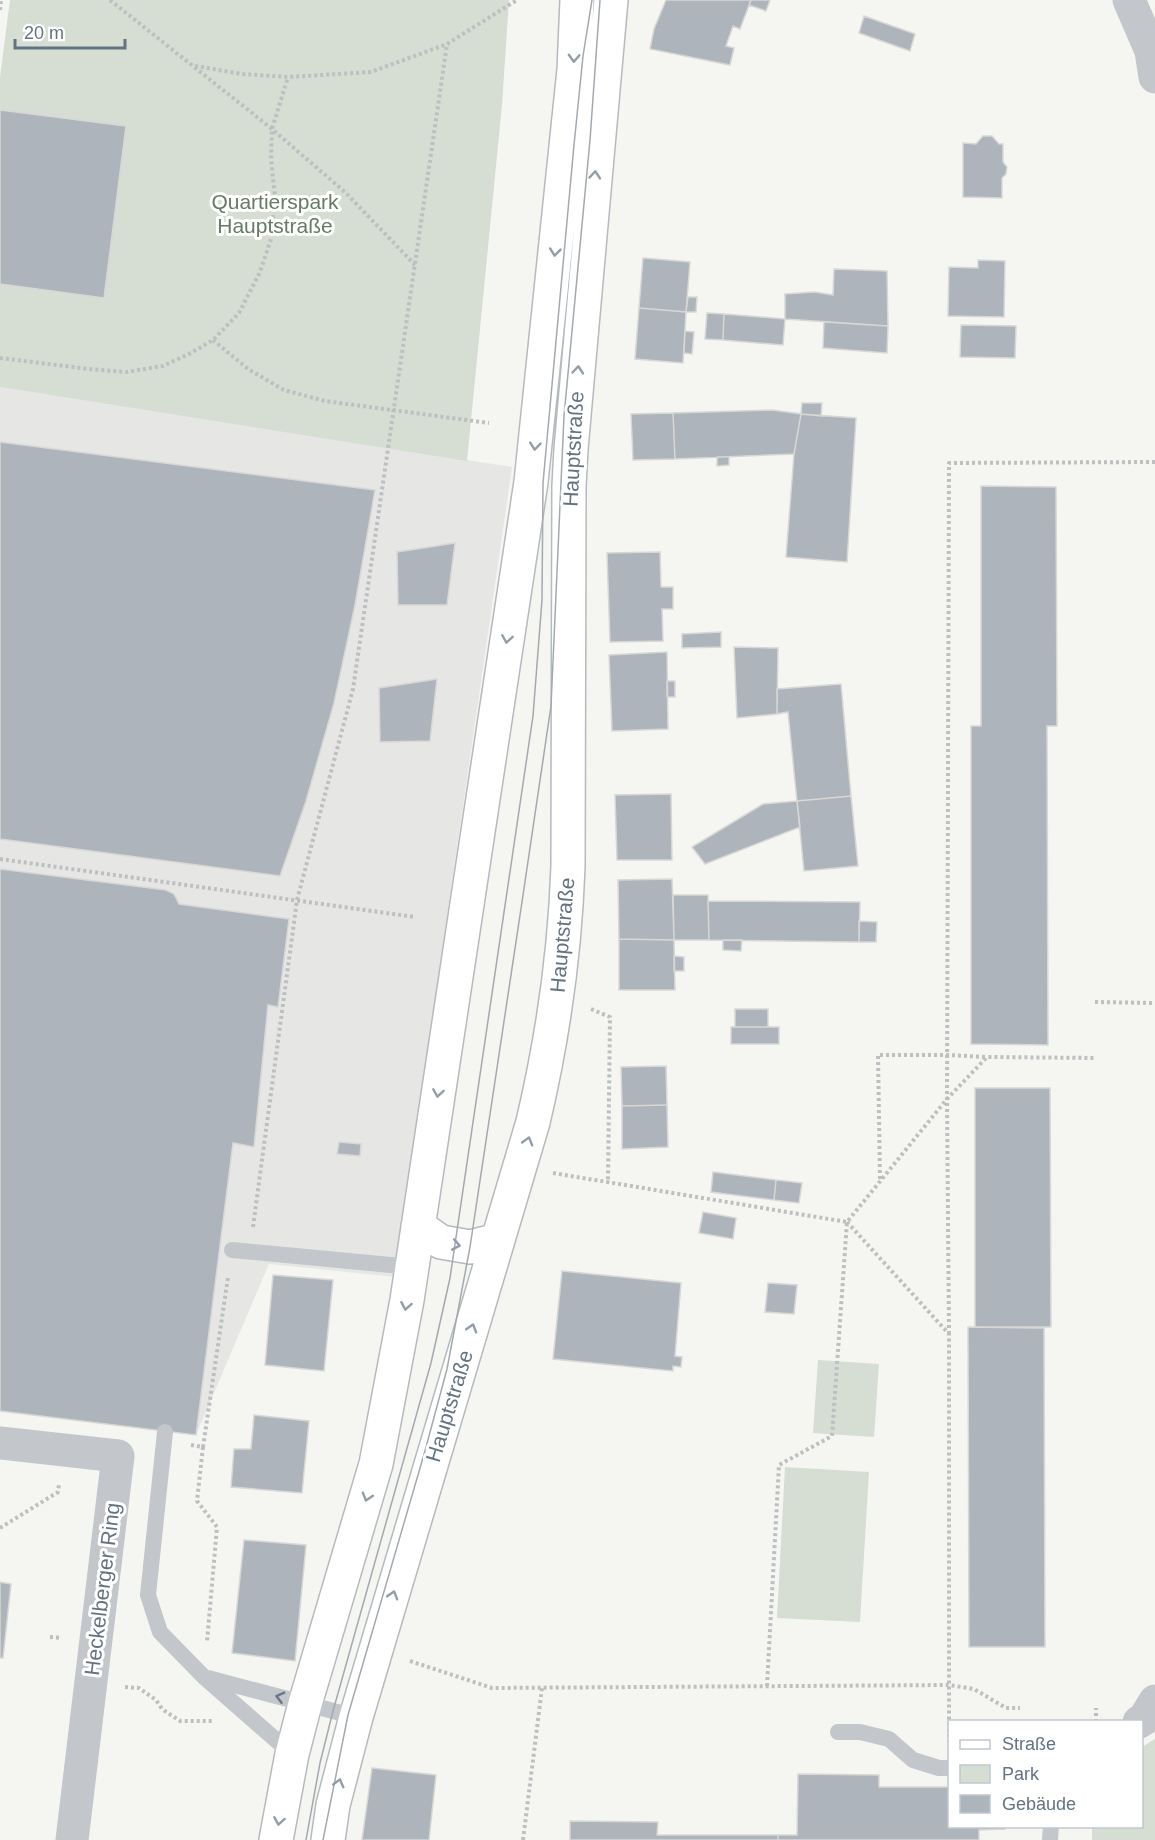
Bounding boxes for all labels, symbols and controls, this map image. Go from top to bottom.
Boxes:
scale bar [15,12,124,50]
text: 20 m [24,23,64,43]
one-way arrow [568,54,581,63]
one-way arrow [588,171,601,180]
park label: Quartierspark Hauptstraße [211,190,339,237]
one-way arrow [549,248,562,257]
one-way arrow [571,365,584,374]
street label: Hauptstraße [558,391,588,507]
one-way arrow [529,442,542,451]
one-way arrow [501,635,513,644]
street label: Hauptstraße [546,876,578,994]
one-way arrow [433,1088,445,1097]
one-way arrow [521,1136,533,1147]
one-way arrow [450,1238,460,1251]
one-way arrow [400,1301,413,1311]
one-way arrow [465,1323,477,1334]
street label: Hauptstraße [421,1347,477,1465]
one-way arrow [362,1491,374,1502]
street label: Heckelberger Ring [80,1501,124,1677]
one-way arrow [386,1590,398,1601]
one-way arrow [275,1692,286,1704]
legend [948,1720,1143,1828]
text: Straße [1002,1734,1056,1754]
text: Park [1002,1764,1040,1784]
one-way arrow [332,1778,344,1789]
text: Gebäude [1002,1794,1076,1814]
one-way arrow [274,1816,286,1826]

